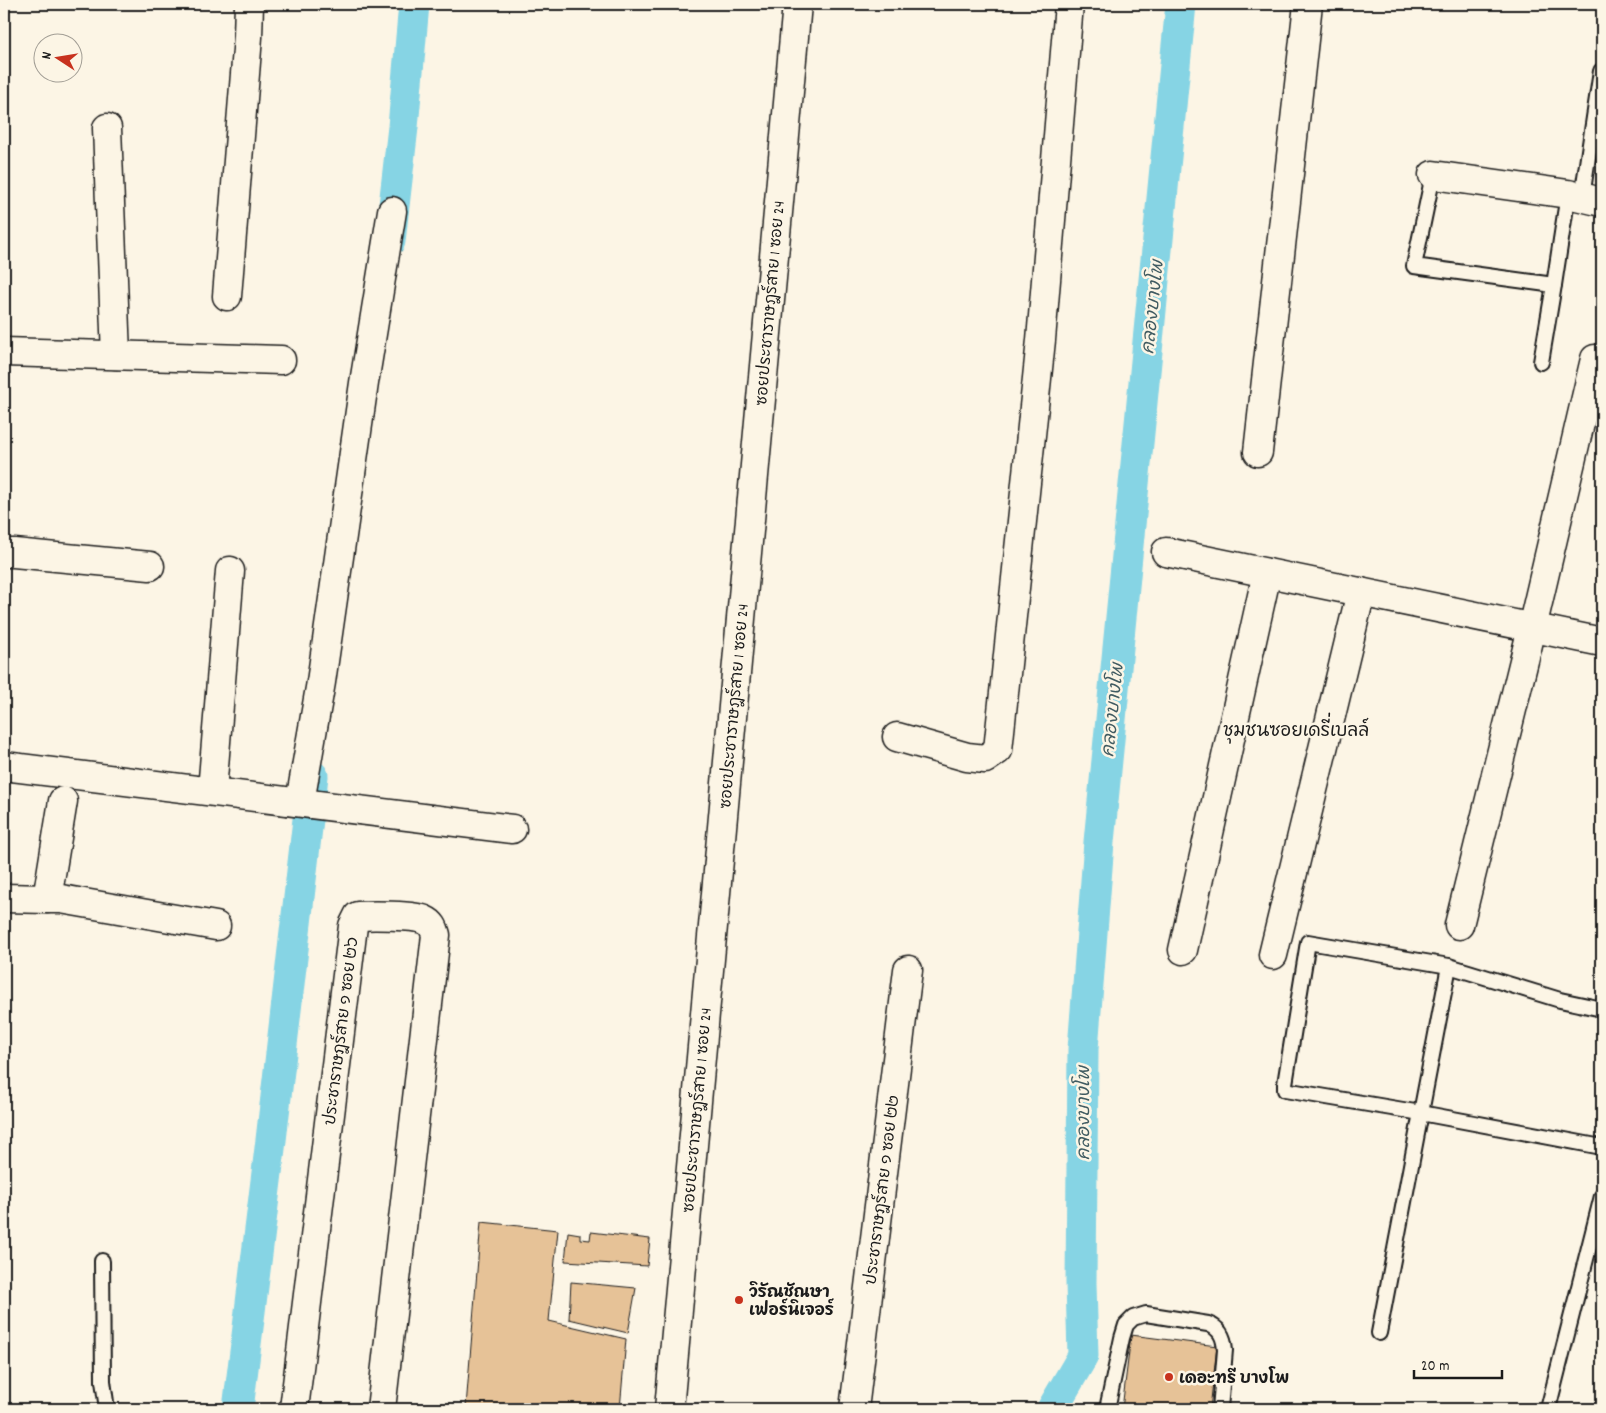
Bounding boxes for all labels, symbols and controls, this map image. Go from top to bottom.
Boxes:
north arrow [32,32,82,82]
text: N [37,50,58,61]
street label: ซอยประชาราษฎร์สาย 1 ซอย 24 [749,200,792,407]
water label: คลองบางโพ [1135,257,1172,355]
street label: ซอยประชาราษฎร์สาย 1 ซอย 24 [713,603,756,810]
water label: คลองบางโพ [1095,660,1132,758]
district label: ชุมชนซอยเดรี่เบลล์ [1223,712,1369,745]
street label: ประชาราษฎร์สาย ๑ ซอย ๒๖ [318,936,365,1127]
street label: ซอยประชาราษฎร์สาย 1 ซอย 24 [676,1007,719,1214]
water label: คลองบางโพ [1071,1064,1098,1160]
street label: ประชาราษฎร์สาย ๑ ซอย ๒๒ [858,1094,907,1286]
place label: วิรัณชัณษา เฟอร์นิเจอร์ [749,1281,834,1323]
marker: วิรัณชัณษา เฟอร์นิเจอร์ [733,1294,745,1306]
scale bar [1414,1348,1501,1380]
text: 20 m [1421,1356,1449,1378]
place label: เดอะทรี บางโพ [1179,1366,1289,1391]
marker: เดอะทรี บางโพ [1163,1371,1175,1383]

